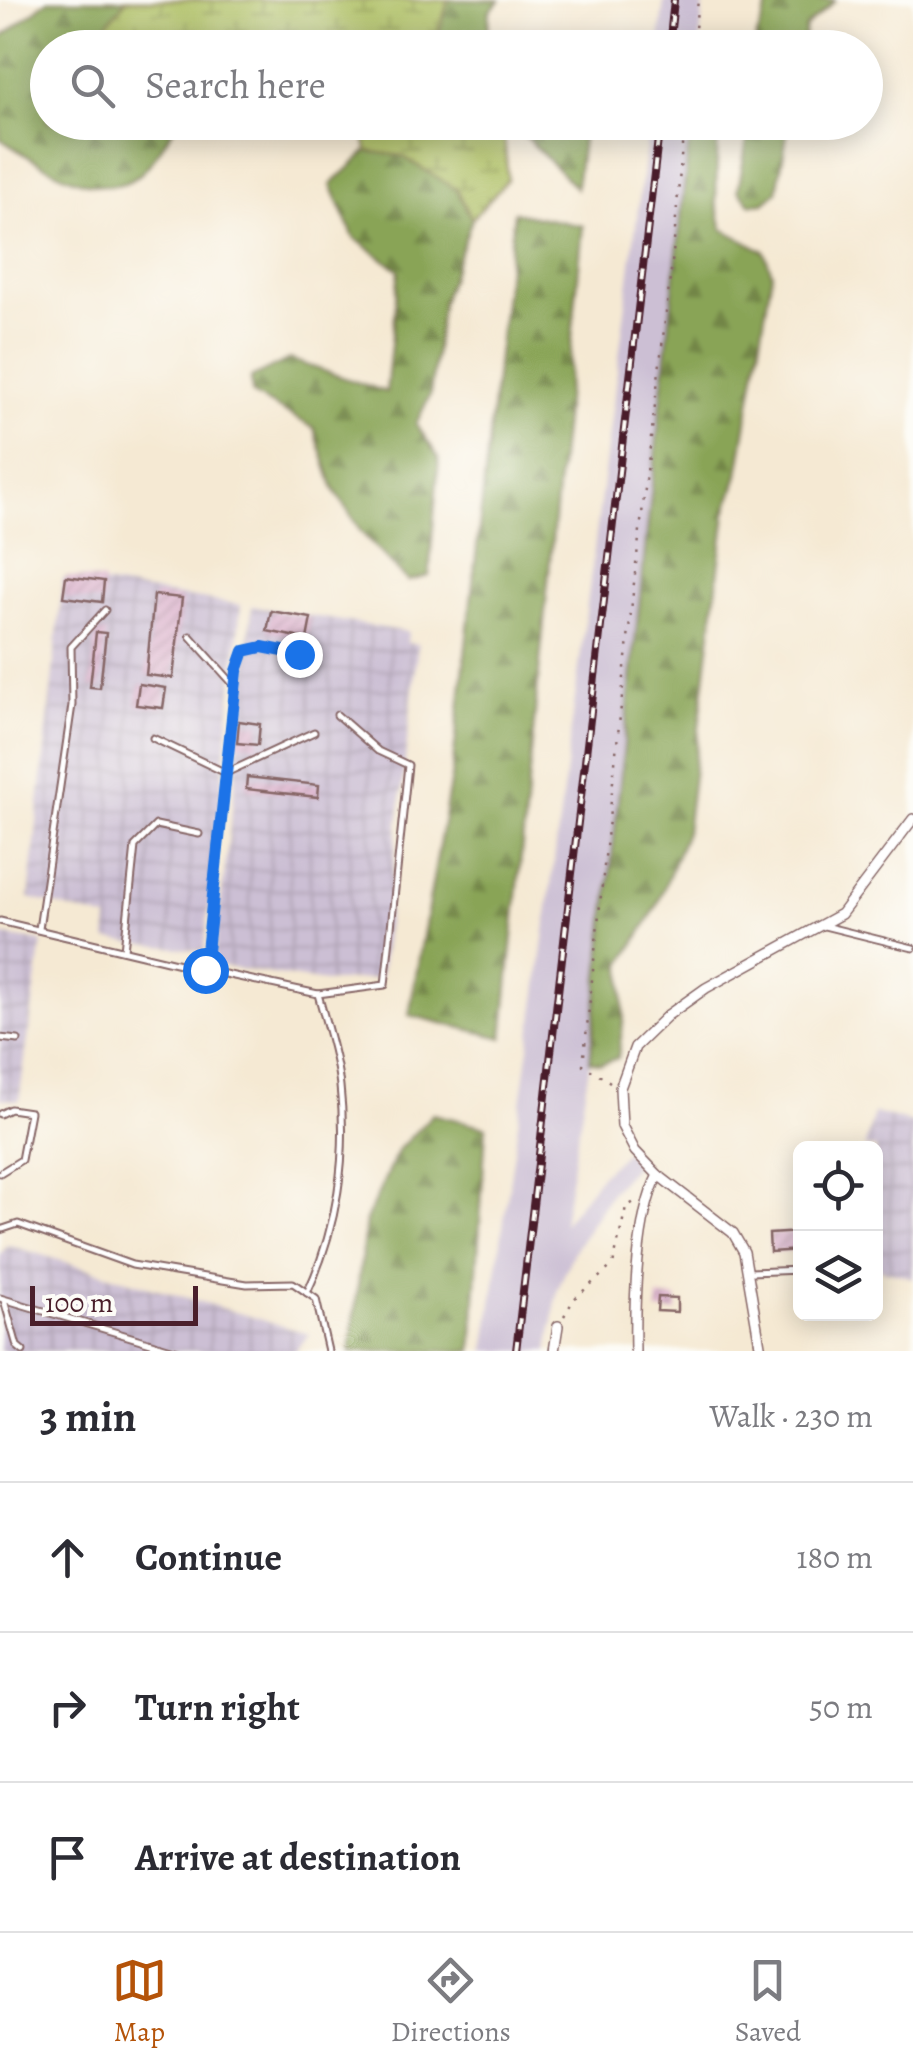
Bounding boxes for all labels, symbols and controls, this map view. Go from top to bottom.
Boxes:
search box [30,30,883,140]
icon: search [65,58,120,113]
text: Search here [145,59,326,111]
route end [277,632,323,678]
route start [183,948,229,994]
map controls [793,1141,883,1321]
button: locate [793,1141,883,1231]
button: layers [793,1231,883,1321]
scale bar [30,1281,198,1326]
text: 100 m [45,1284,113,1322]
text: 3 min [40,1388,136,1445]
text: Walk · 230 m [710,1394,873,1438]
icon: ahead [40,1530,95,1585]
text: Continue [135,1531,282,1583]
text: 180 m [797,1535,873,1579]
icon: right [40,1680,95,1735]
text: Turn right [135,1681,300,1733]
text: 50 m [809,1685,873,1729]
icon: arrive [40,1830,95,1885]
text: Arrive at destination [135,1831,461,1883]
tab: Map [112,1953,167,2051]
tab: Directions [391,1953,511,2051]
tab: Saved [735,1953,801,2051]

